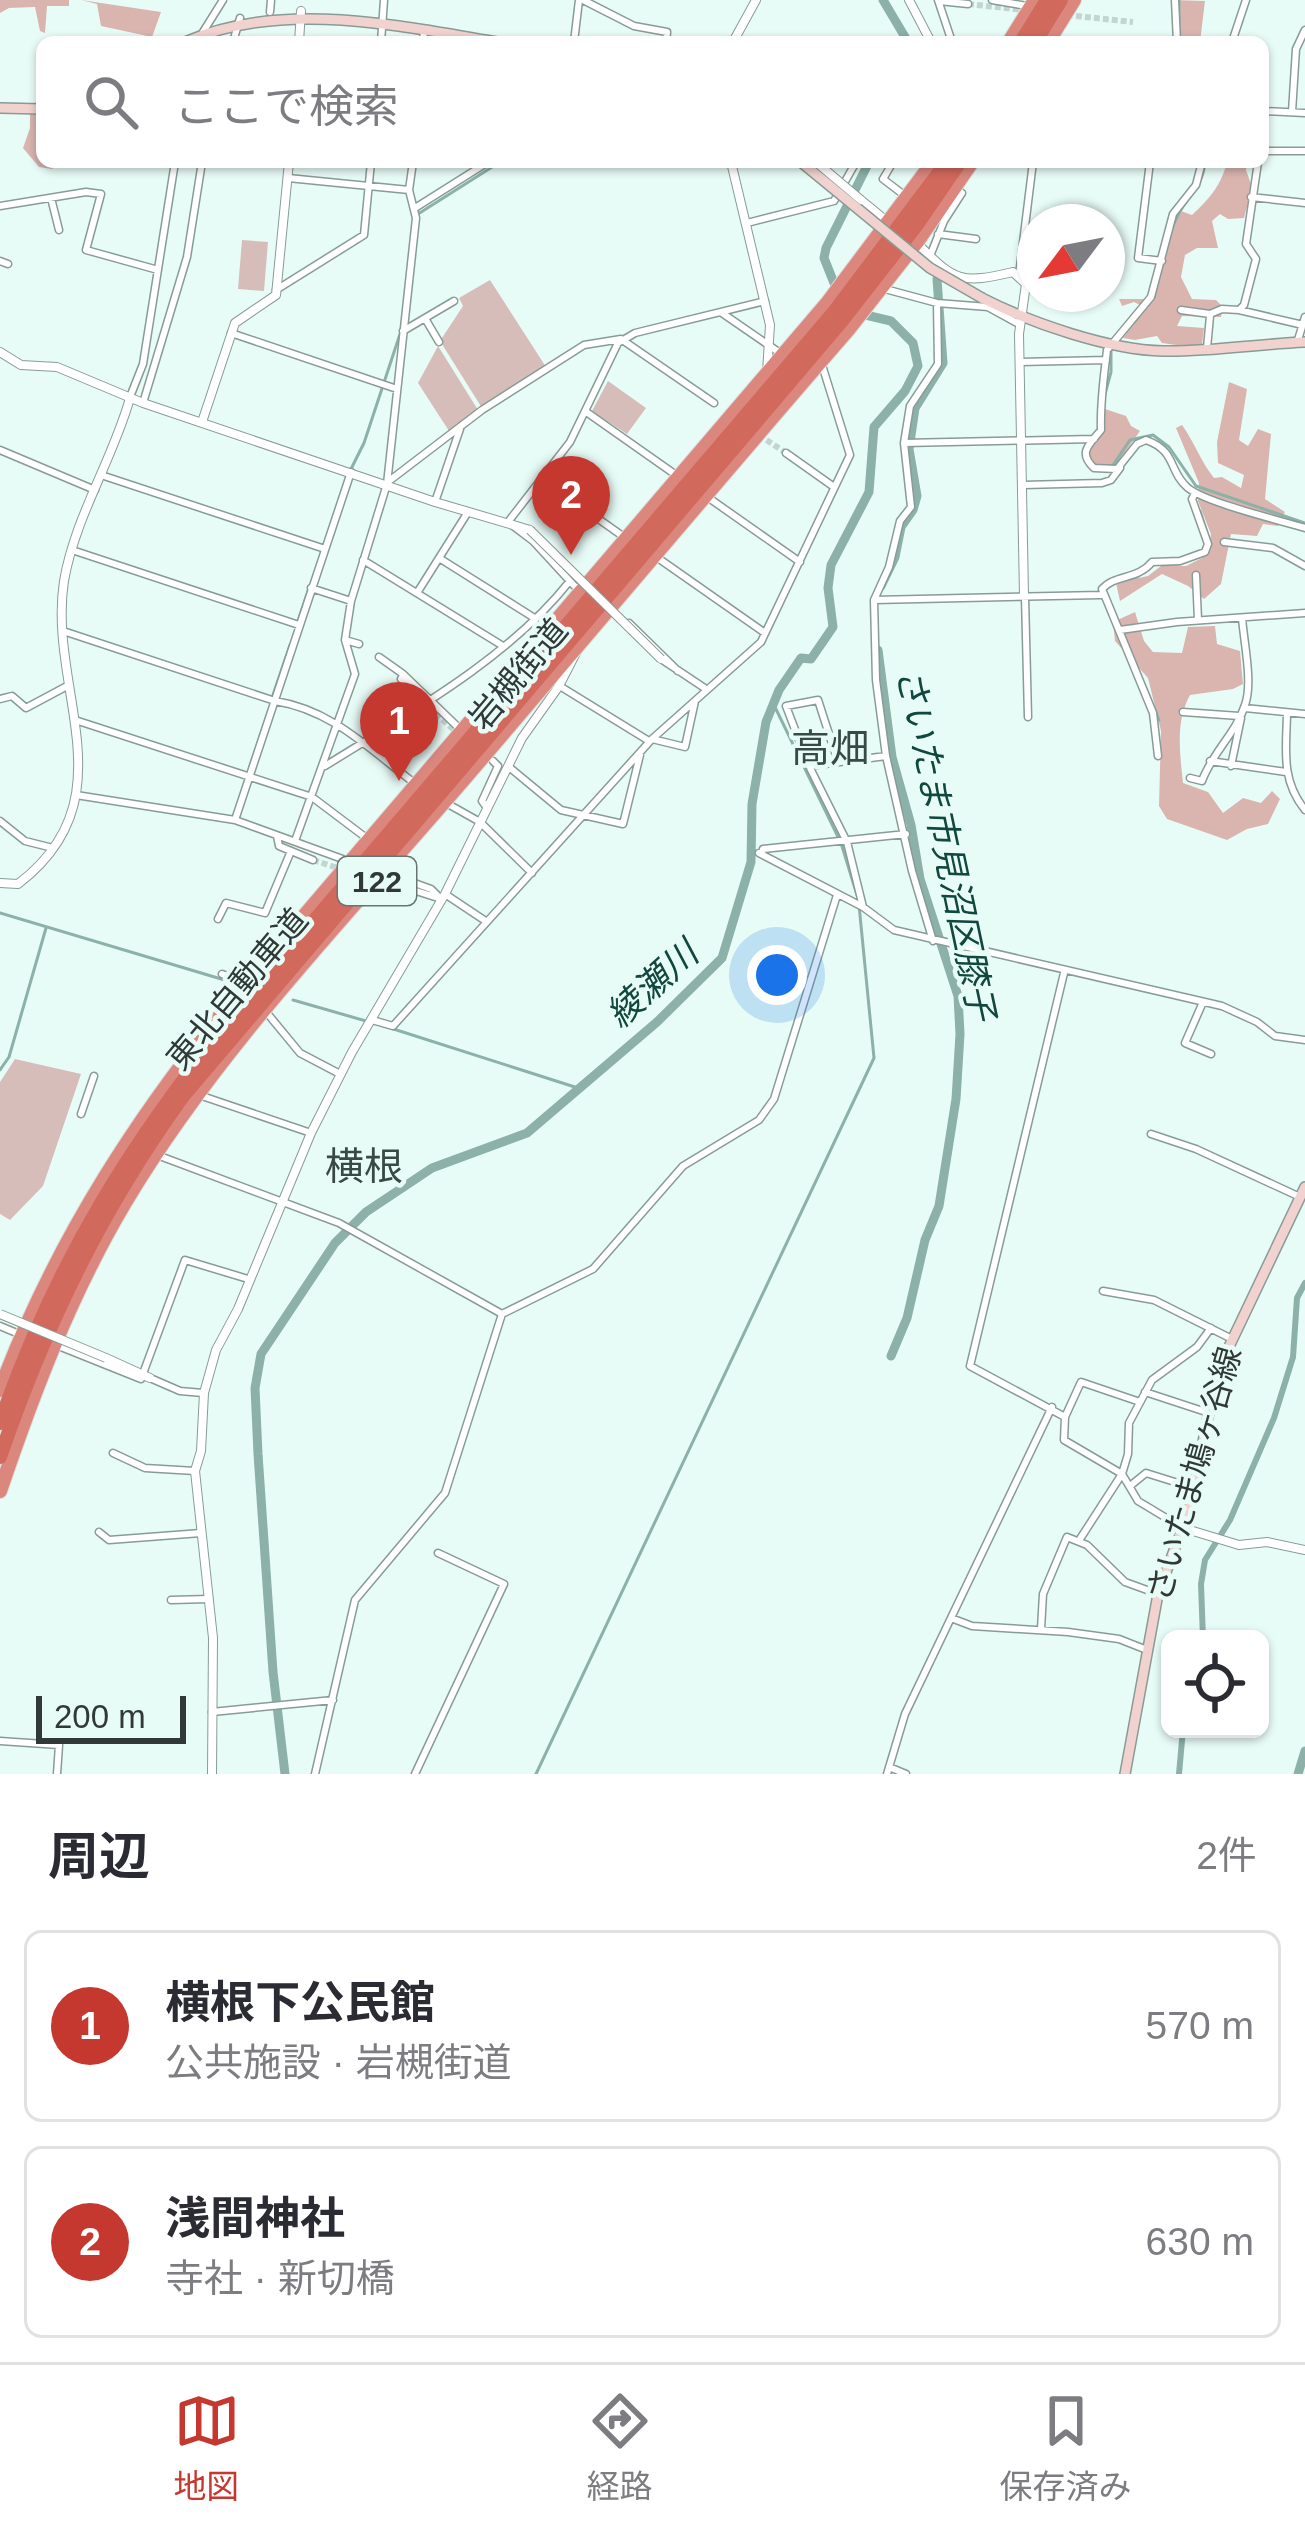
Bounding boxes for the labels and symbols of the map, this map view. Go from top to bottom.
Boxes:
north arrow [1017,204,1125,312]
pin: 2 [532,456,610,555]
street label: 岩槻街道 [461,612,575,736]
water label: さいたま市見沼区膝子 [889,664,1004,1026]
pin: 1 [360,682,438,781]
district label: 高畑 [791,727,869,770]
road number: 122 [338,857,416,905]
street label: 東北自動車道 [159,901,315,1077]
water label: 綾瀬川 [598,930,709,1035]
your location [747,945,807,1005]
district label: 横根 [325,1145,403,1188]
street label: さいたま鳩ヶ谷線 [1140,1342,1248,1606]
scale bar [36,1690,186,1743]

